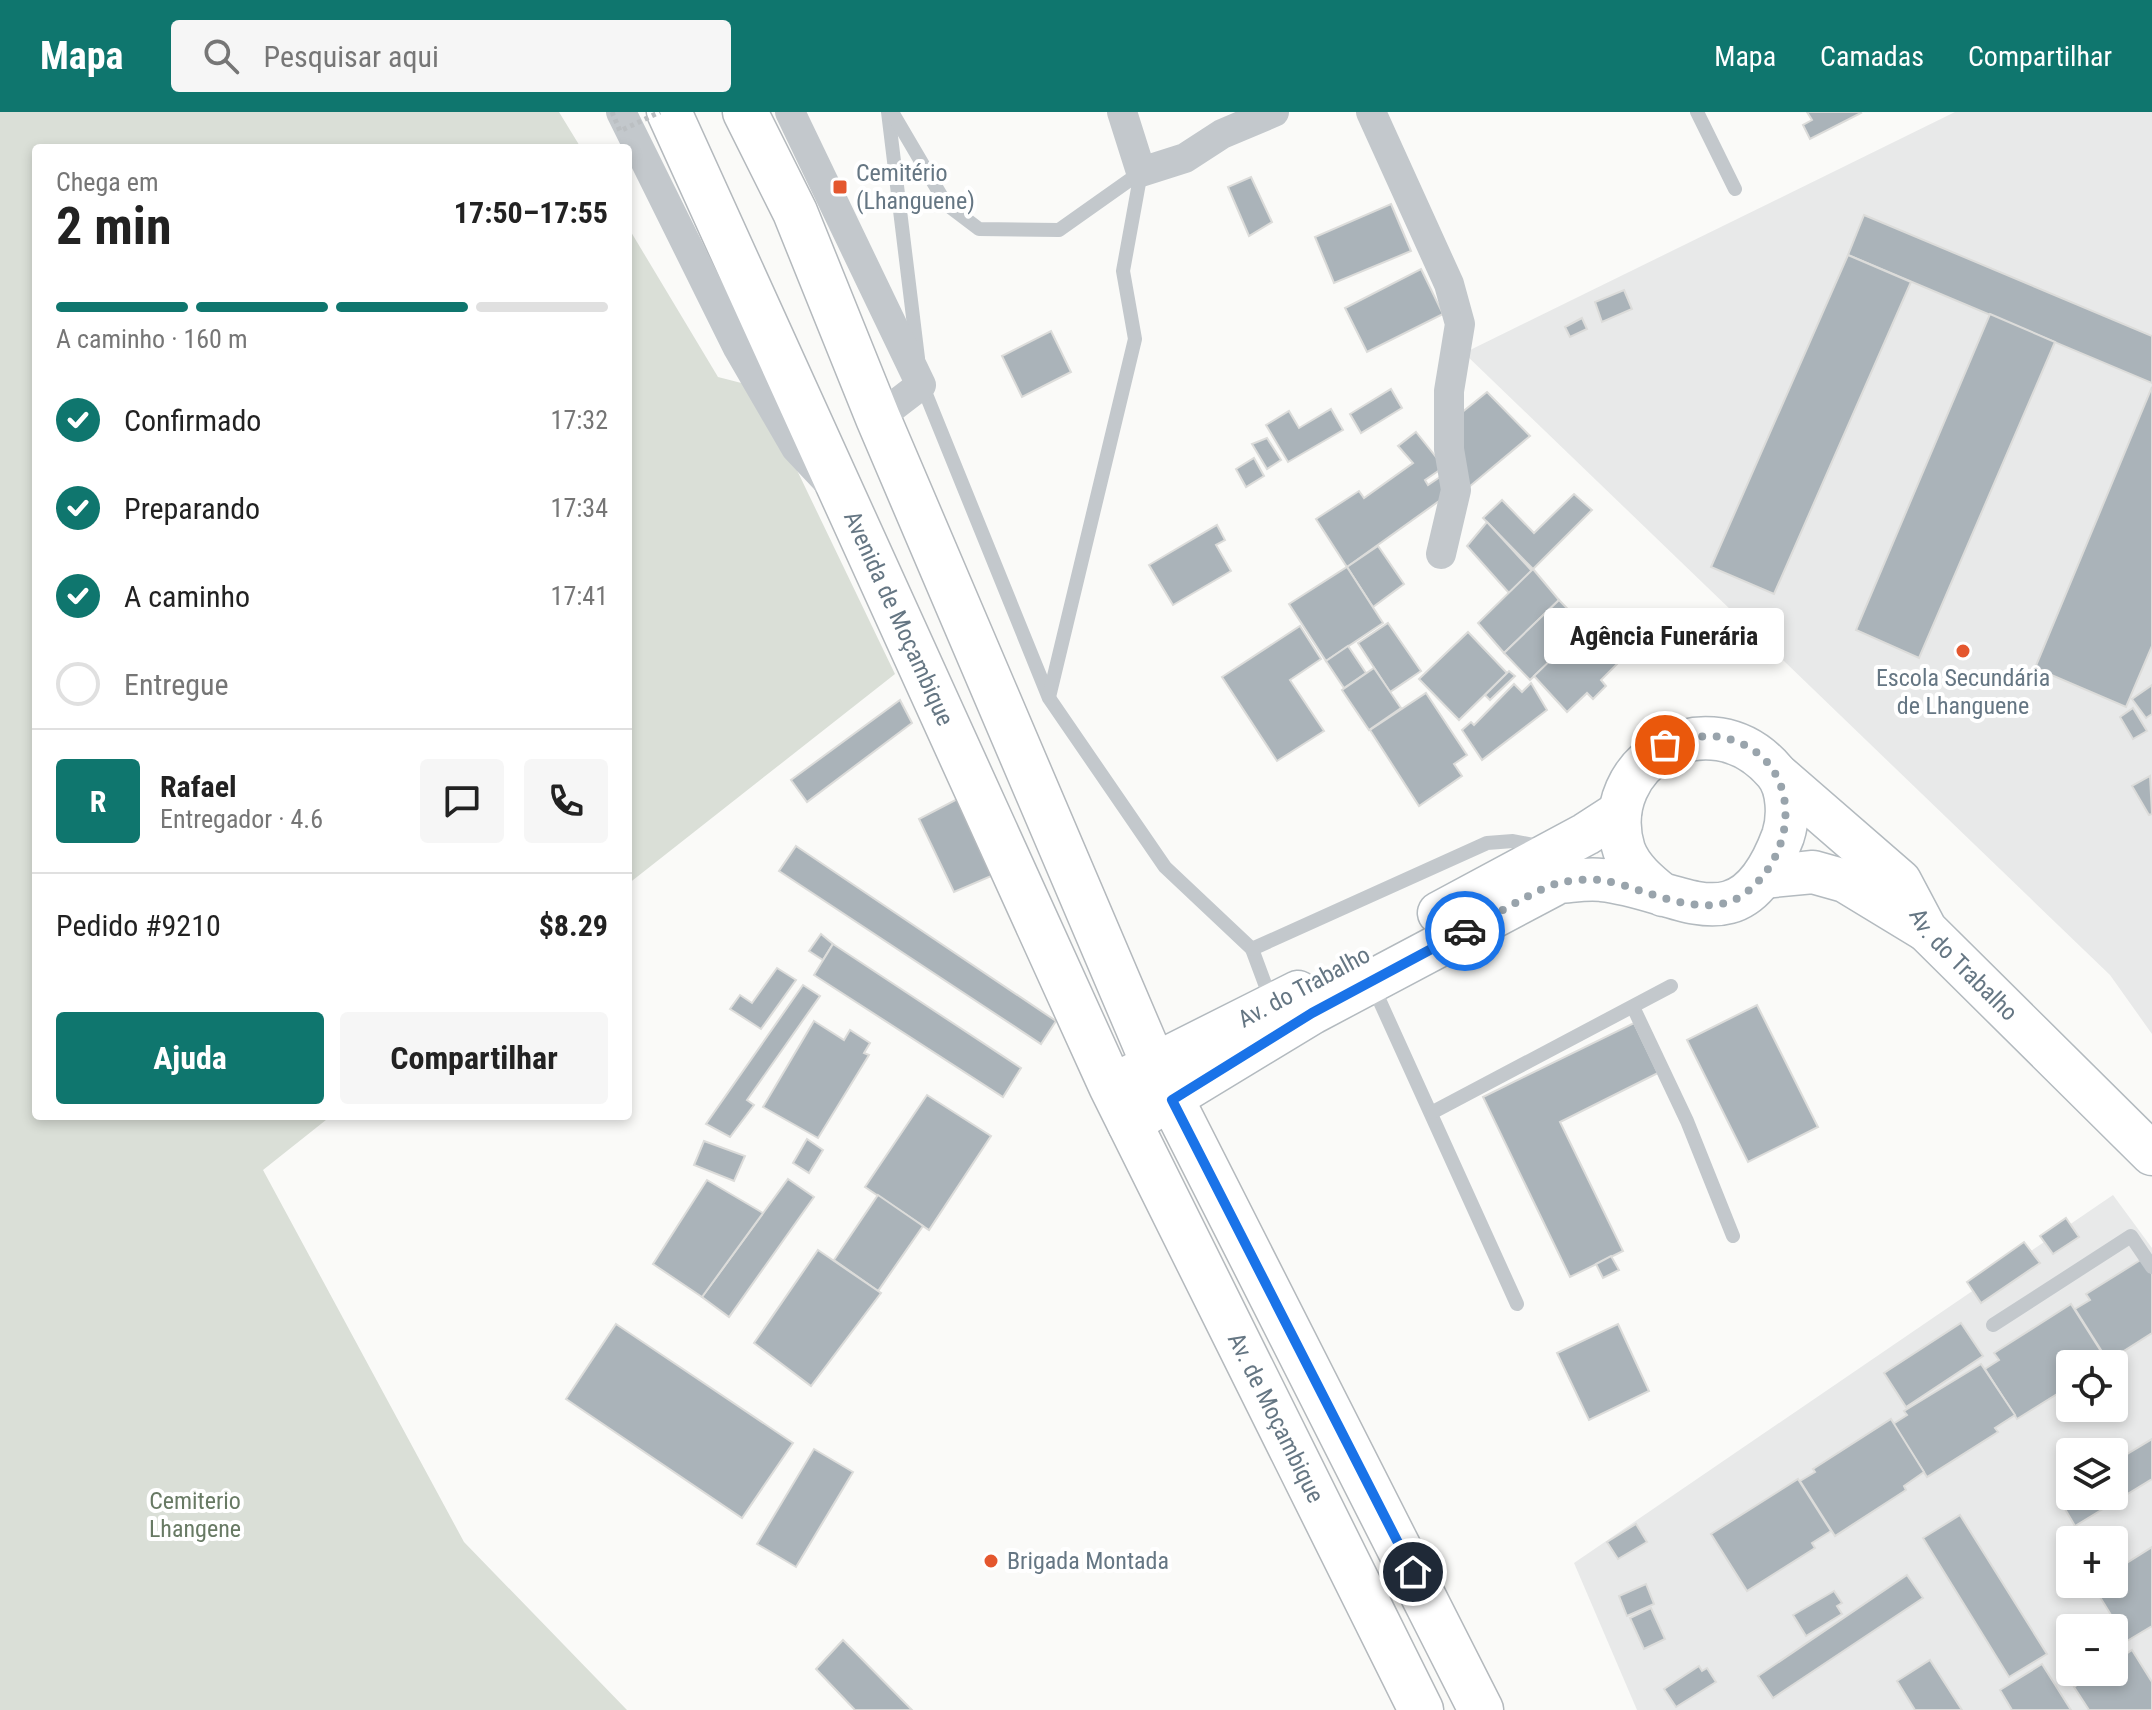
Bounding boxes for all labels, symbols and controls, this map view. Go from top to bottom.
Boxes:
search box [171,20,731,92]
text: Mapa [40,34,123,78]
icon: search [199,34,243,78]
text: Pesquisar aqui [263,39,439,74]
text: Mapa [1714,40,1776,73]
text: Camadas [1820,40,1924,73]
text: Compartilhar [1968,40,2112,73]
place label: Cemitério (Lhanguene) [856,159,975,215]
text: Chega em [56,167,159,197]
marker: Cemitério (Lhanguene) [831,178,849,196]
text: 17:50–17:55 [454,195,608,230]
text: 2 min [56,196,172,257]
text: A caminho · 160 m [56,324,247,354]
icon: check [56,398,100,442]
text: Confirmado [124,403,261,438]
text: 17:32 [551,405,608,435]
icon: check [56,486,100,530]
text: Preparando [124,491,260,526]
text: 17:34 [551,493,608,523]
street label: Avenida de Moçambique [838,507,960,730]
icon: check [56,574,100,618]
text: A caminho [124,579,250,614]
text: 17:41 [551,581,608,611]
callout: Agência Funerária [1545,609,1785,665]
text: Agência Funerária [1570,621,1758,651]
marker: Escola Secundária de Lhanguene [1954,642,1972,660]
place label: Escola Secundária de Lhanguene [1876,664,2050,720]
text: Entregue [124,667,229,702]
pin [1631,711,1699,779]
icon: bag [1643,723,1687,767]
button: chat [420,759,504,843]
button: phone [524,759,608,843]
text: Rafael [160,769,237,804]
text: R [90,784,106,819]
text: Entregador · 4.6 [160,804,323,834]
courier [1425,891,1505,971]
street label: Av. do Trabalho [1903,904,2023,1027]
text: Pedido #9210 [56,908,221,943]
text: $8.29 [539,908,608,943]
icon: car [1443,909,1487,953]
street label: Av. do Trabalho [1233,940,1375,1034]
button: Ajuda [56,1012,324,1104]
button: Compartilhar [340,1012,608,1104]
street label: Av. de Moçambique [1222,1328,1330,1507]
map controls [2056,1350,2128,1686]
button: locate [2056,1350,2128,1422]
button: layers [2056,1438,2128,1510]
park label: Cemiterio Lhangene [149,1487,241,1543]
button: + [2056,1526,2128,1598]
pin [1379,1538,1447,1606]
place label: Brigada Montada [1007,1547,1169,1575]
icon: home [1391,1550,1435,1594]
marker: Brigada Montada [982,1552,1000,1570]
button: − [2056,1614,2128,1686]

